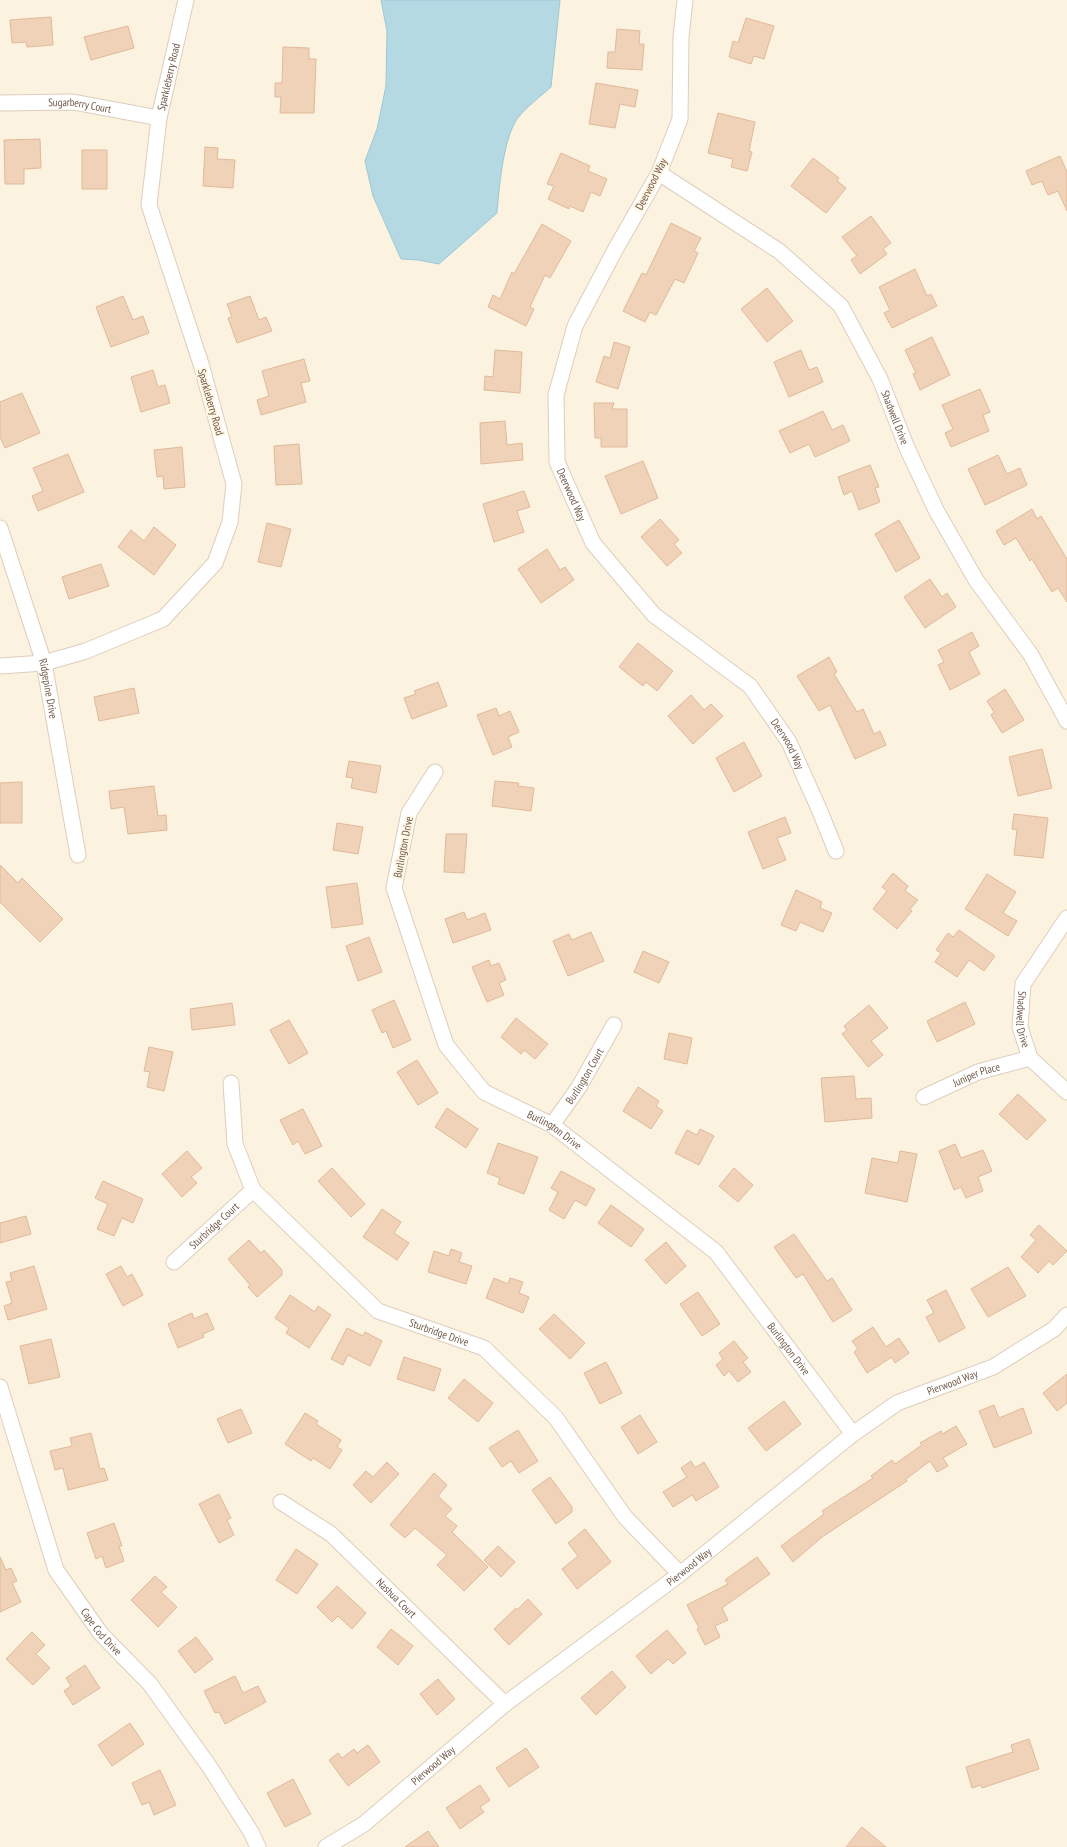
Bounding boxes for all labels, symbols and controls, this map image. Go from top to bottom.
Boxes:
street label: Sparkleberry Road [154,42,183,112]
street label: Sugarberry Court [48,95,113,116]
street label: Deerwood Way [632,155,670,212]
street label: Sparkleberry Road [195,367,227,437]
street label: Shadwell Drive [878,388,912,447]
street label: Deerwood Way [554,466,590,524]
street label: Ridgepine Drive [36,657,61,720]
street label: Deerwood Way [768,716,808,772]
street label: Burlington Drive [390,815,416,879]
street label: Shadwell Drive [1013,991,1033,1050]
street label: Burlington Court [562,1045,607,1107]
street label: Juniper Place [949,1059,1002,1090]
street label: Burlington Drive [525,1107,585,1153]
street label: Sturbridge Court [186,1199,242,1252]
street label: Sturbridge Drive [407,1315,471,1349]
street label: Burlington Drive [764,1320,813,1378]
street label: Pierwood Way [925,1366,981,1398]
street label: Pierwood Way [664,1544,715,1589]
street label: Nashua Court [373,1575,420,1621]
street label: Cape Cod Drive [78,1605,125,1659]
street label: Pierwood Way [408,1742,458,1788]

